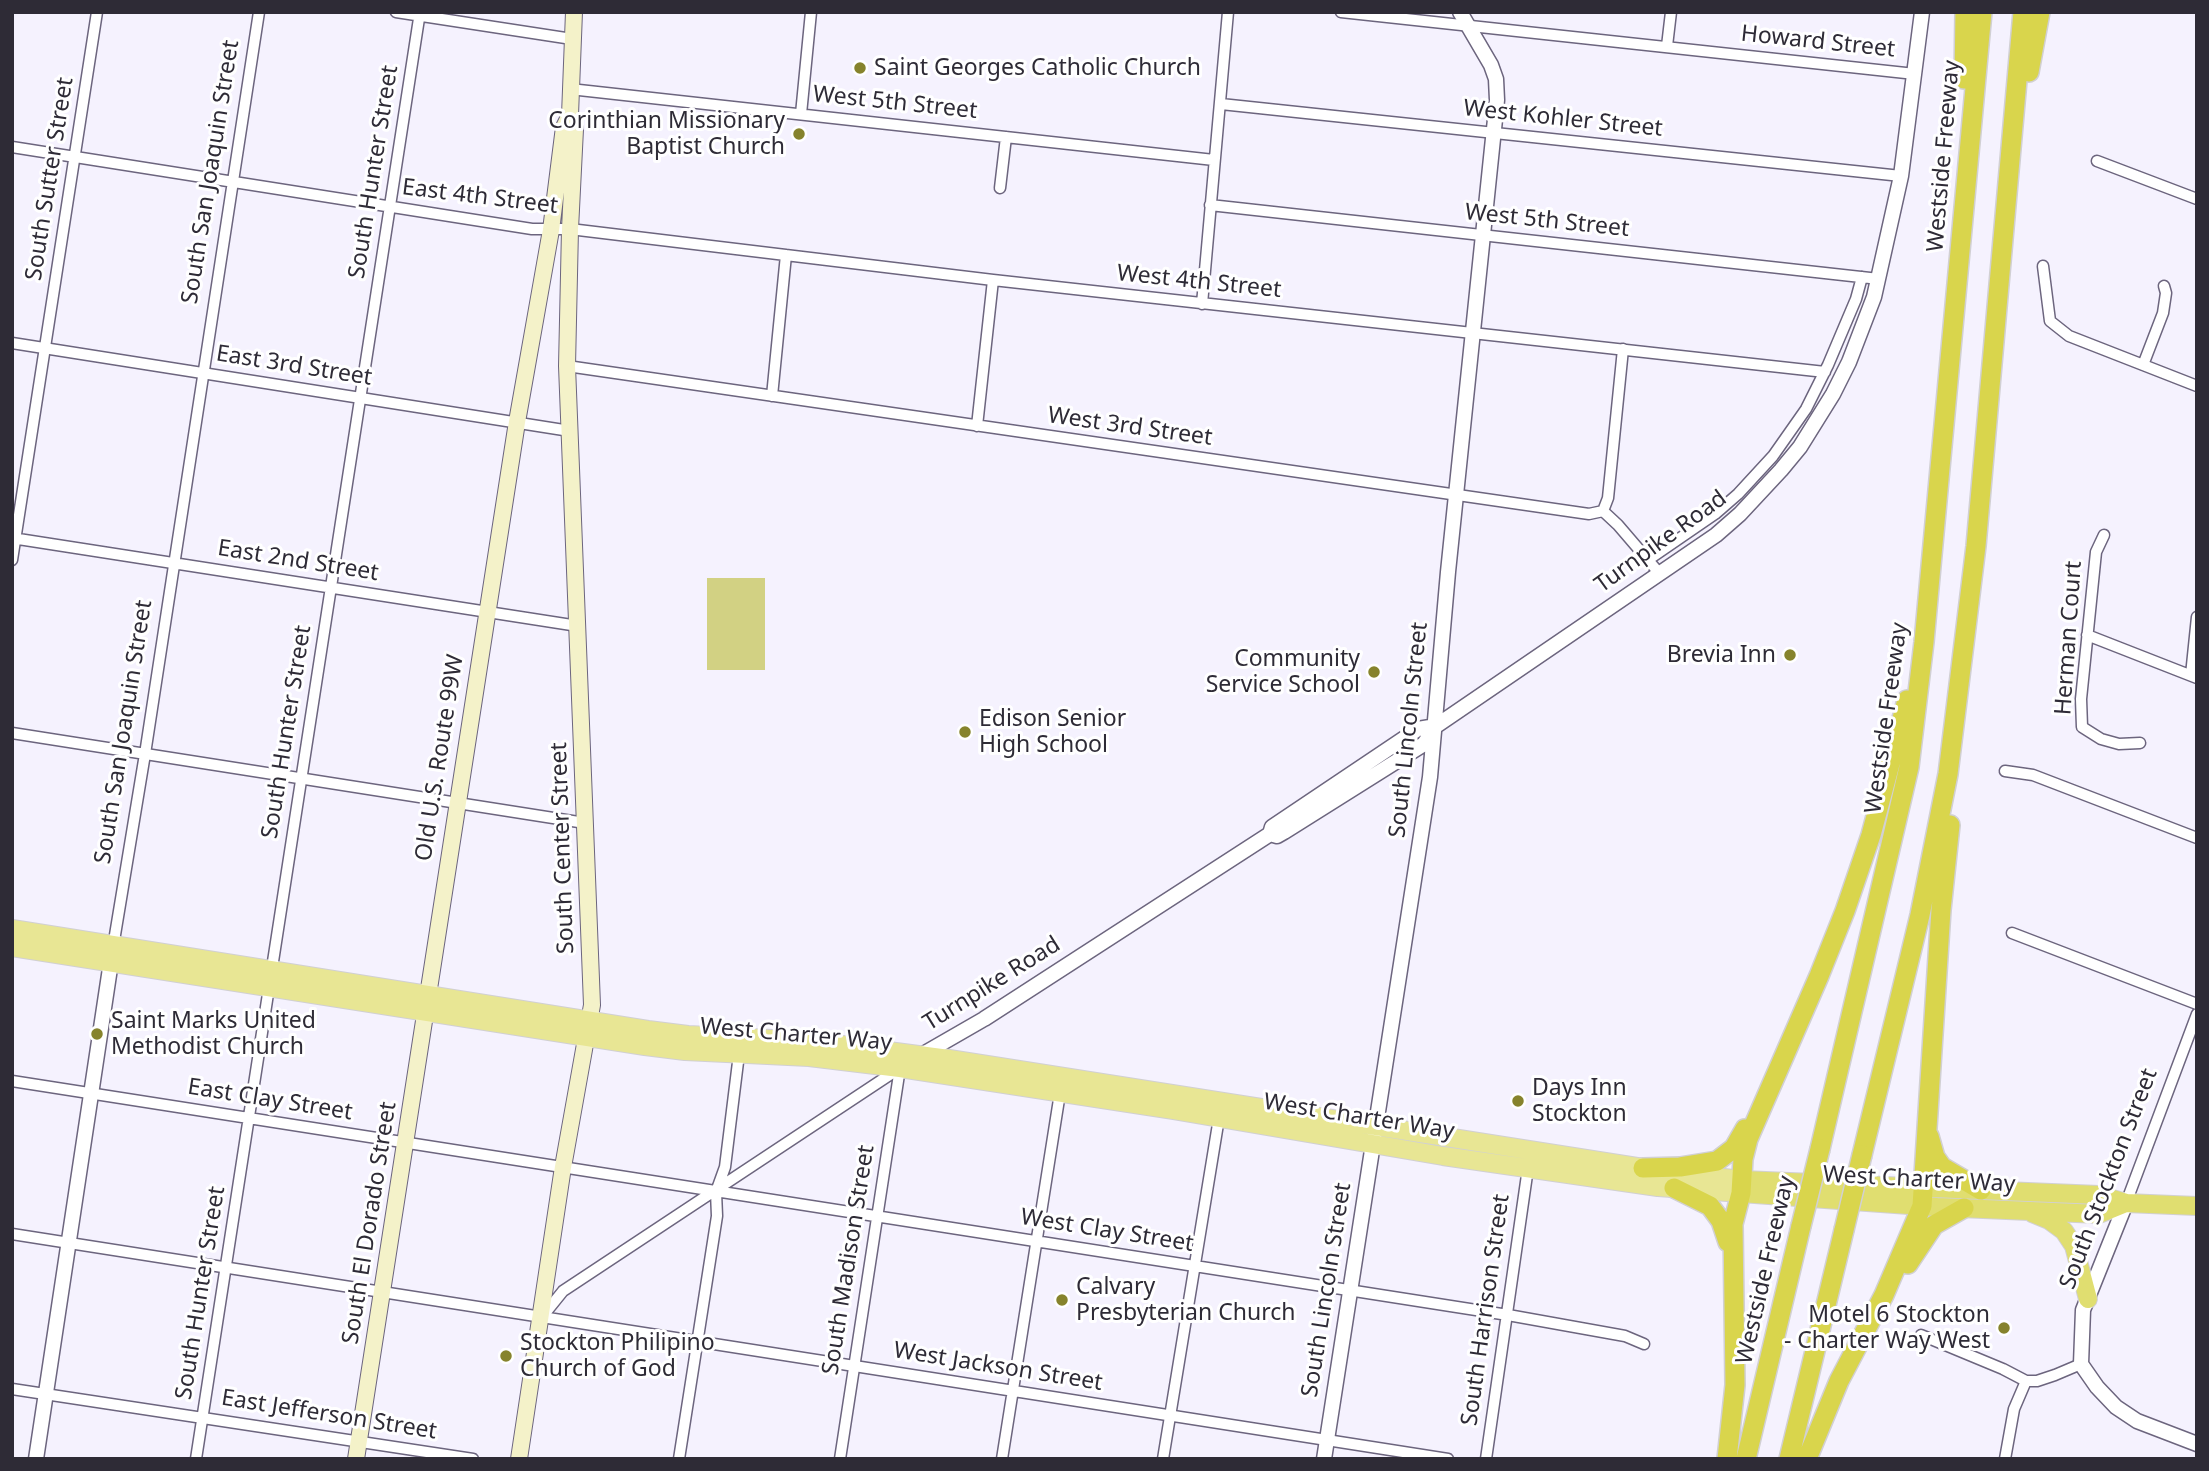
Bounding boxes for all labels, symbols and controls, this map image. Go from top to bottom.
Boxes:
street label: Howard Street [1740,20,1896,64]
street label: South San Joaquin Street [177,38,245,306]
place label: Saint Georges Catholic Church [874,54,1201,82]
street label: Westside Freeway [1922,59,1966,253]
marker: Saint Georges Catholic Church [852,60,868,76]
street label: South Hunter Street [343,63,405,281]
street label: South Sutter Street [20,75,80,283]
street label: West 5th Street [811,81,979,125]
street label: West Kohler Street [1462,95,1664,143]
place label: Corinthian Missionary Baptist Church [548,107,785,161]
marker: Corinthian Missionary Baptist Church [791,126,807,142]
street label: East 4th Street [400,174,560,220]
street label: West 5th Street [1463,199,1631,243]
street label: West 4th Street [1115,260,1283,304]
street label: East 3rd Street [214,340,374,392]
street label: West 3rd Street [1046,402,1214,452]
street label: Turnpike Road [1590,485,1732,599]
street label: East 2nd Street [215,535,381,587]
street label: Herman Court [2050,560,2088,716]
street label: South San Joaquin Street [90,598,158,866]
street label: South Lincoln Street [1384,621,1434,839]
street label: Westside Freeway [1860,621,1914,815]
street label: South Hunter Street [256,623,318,841]
place label: Brevia Inn [1667,641,1776,669]
place label: Community Service School [1206,645,1360,699]
marker: Brevia Inn [1782,647,1798,663]
street label: Old U.S. Route 99W [410,653,470,863]
marker: Community Service School [1366,664,1382,680]
place label: Edison Senior High School [979,705,1126,759]
marker: Edison Senior High School [957,724,973,740]
street label: South Center Street [546,742,580,954]
street label: Turnpike Road [918,931,1066,1037]
place label: Saint Marks United Methodist Church [111,1007,316,1061]
street label: West Charter Way [699,1013,893,1057]
marker: Saint Marks United Methodist Church [89,1026,105,1042]
street label: South Stockton Street [2054,1065,2164,1293]
street label: East Clay Street [186,1073,354,1127]
place label: Days Inn Stockton [1532,1074,1627,1128]
street label: West Charter Way [1262,1088,1456,1146]
marker: Days Inn Stockton [1510,1093,1526,1109]
street label: South El Dorado Street [337,1100,403,1346]
street label: South Madison Street [817,1143,881,1377]
street label: West Charter Way [1822,1161,2016,1199]
street label: Westside Freeway [1731,1173,1801,1367]
street label: South Lincoln Street [1296,1181,1358,1399]
street label: South Hunter Street [170,1184,232,1402]
street label: South Harrison Street [1456,1192,1516,1428]
street label: West Clay Street [1019,1204,1195,1258]
place label: Calvary Presbyterian Church [1076,1273,1295,1327]
marker: Calvary Presbyterian Church [1054,1292,1070,1308]
place label: Motel 6 Stockton - Charter Way West [1784,1301,1990,1355]
marker: Motel 6 Stockton - Charter Way West [1996,1320,2012,1336]
place label: Stockton Philipino Church of God [520,1329,715,1383]
street label: West Jackson Street [892,1337,1104,1397]
marker: Stockton Philipino Church of God [498,1348,514,1364]
street label: East Jefferson Street [219,1384,439,1446]

